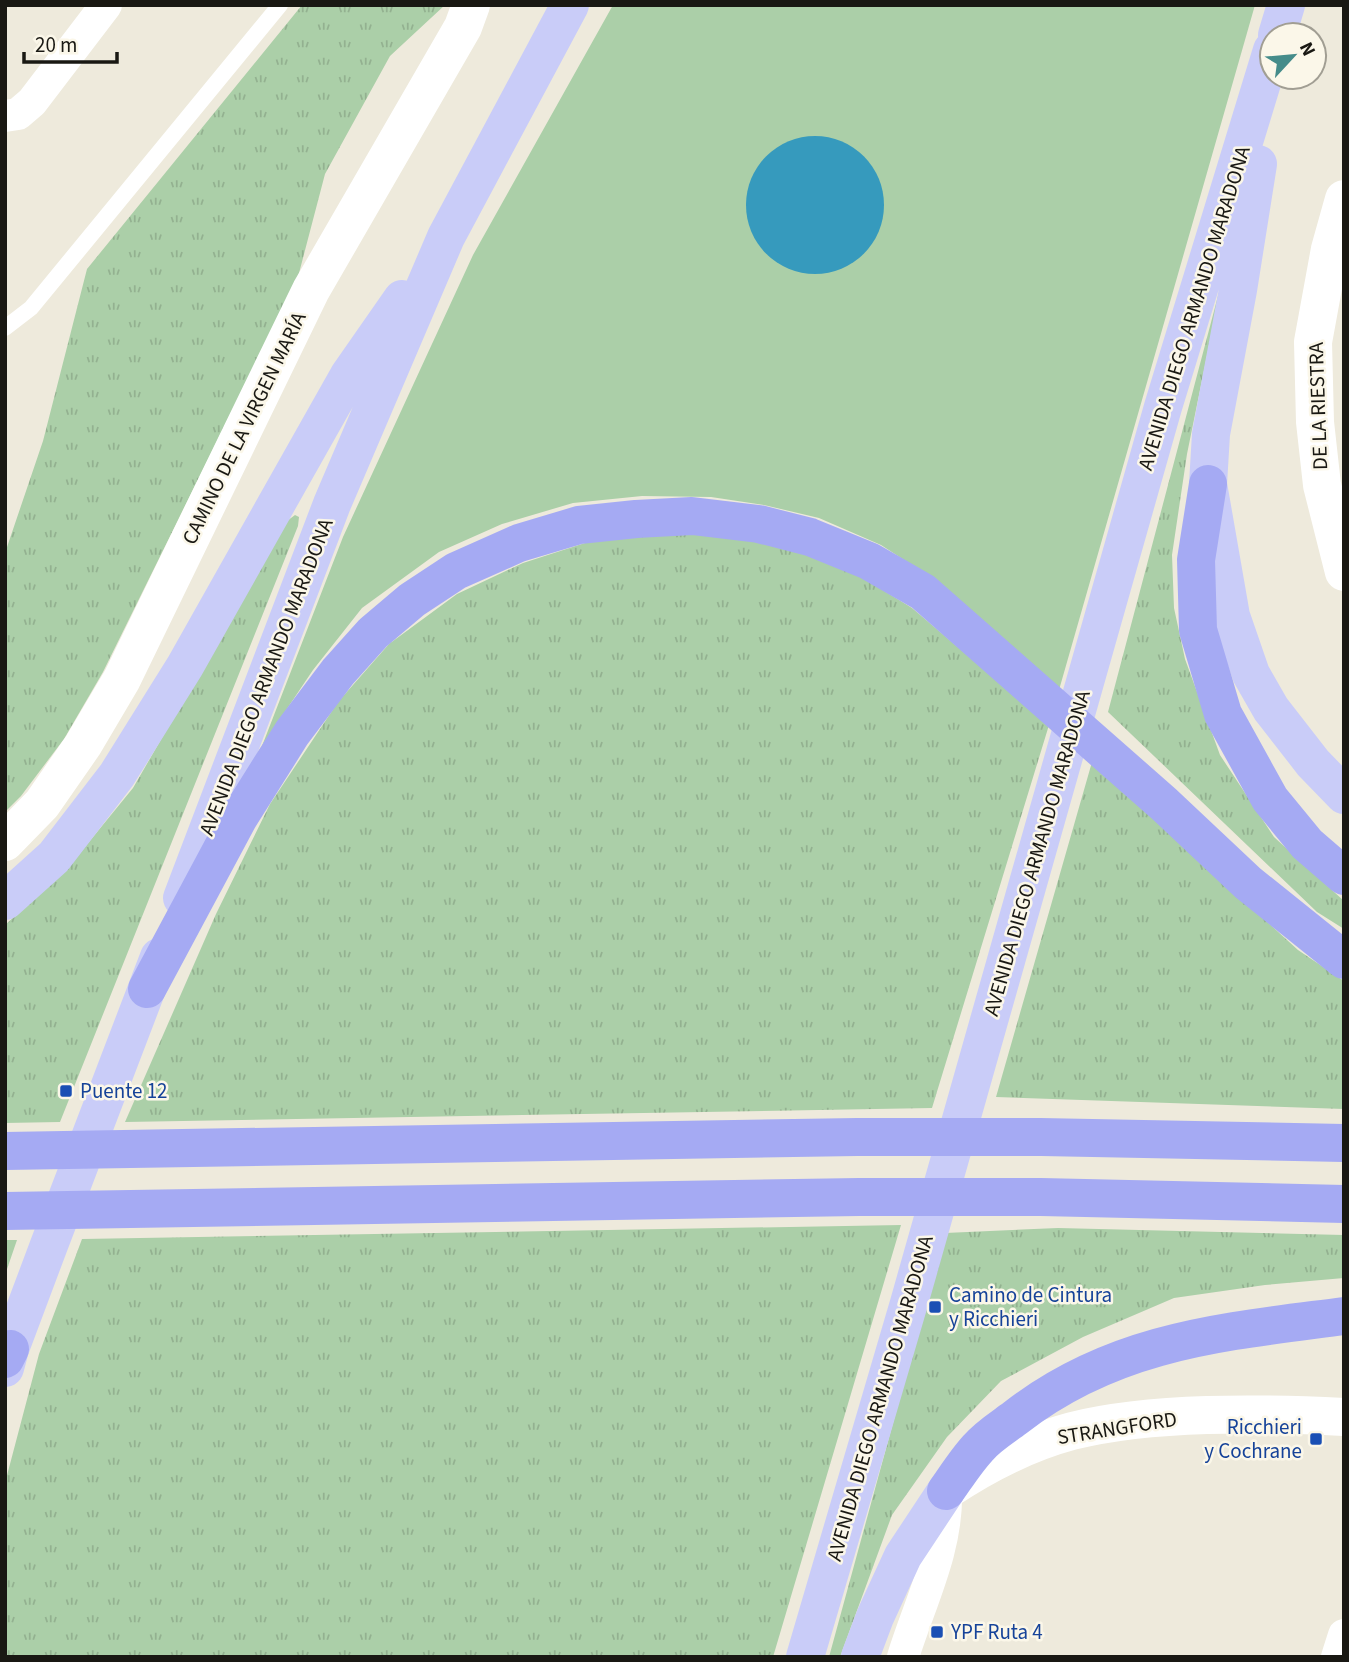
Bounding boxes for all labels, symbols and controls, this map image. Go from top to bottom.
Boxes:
scale bar [24,21,117,65]
north arrow [1258,21,1328,91]
text: 20 m [35,30,77,60]
text: N [1292,38,1322,61]
street label: AVENIDA DIEGO ARMANDO MARADONA [1130,142,1258,474]
street label: CAMINO DE LA VIRGEN MARÍA [174,306,314,549]
street label: DE LA RIESTRA [1301,341,1335,470]
street label: AVENIDA DIEGO ARMANDO MARADONA [192,514,341,840]
street label: AVENIDA DIEGO ARMANDO MARADONA [976,686,1098,1019]
place label: Puente 12 [80,1076,168,1106]
marker: Puente 12 [58,1083,74,1099]
street label: AVENIDA DIEGO ARMANDO MARADONA [819,1231,941,1564]
place label: Camino de Cintura y Ricchieri [949,1280,1112,1334]
marker: Camino de Cintura y Ricchieri [927,1299,943,1315]
street label: STRANGFORD [1055,1404,1179,1452]
place label: Ricchieri y Cochrane [1204,1412,1302,1466]
marker: Ricchieri y Cochrane [1308,1431,1324,1447]
place label: YPF Ruta 4 [950,1617,1043,1647]
marker: YPF Ruta 4 [929,1624,945,1640]

